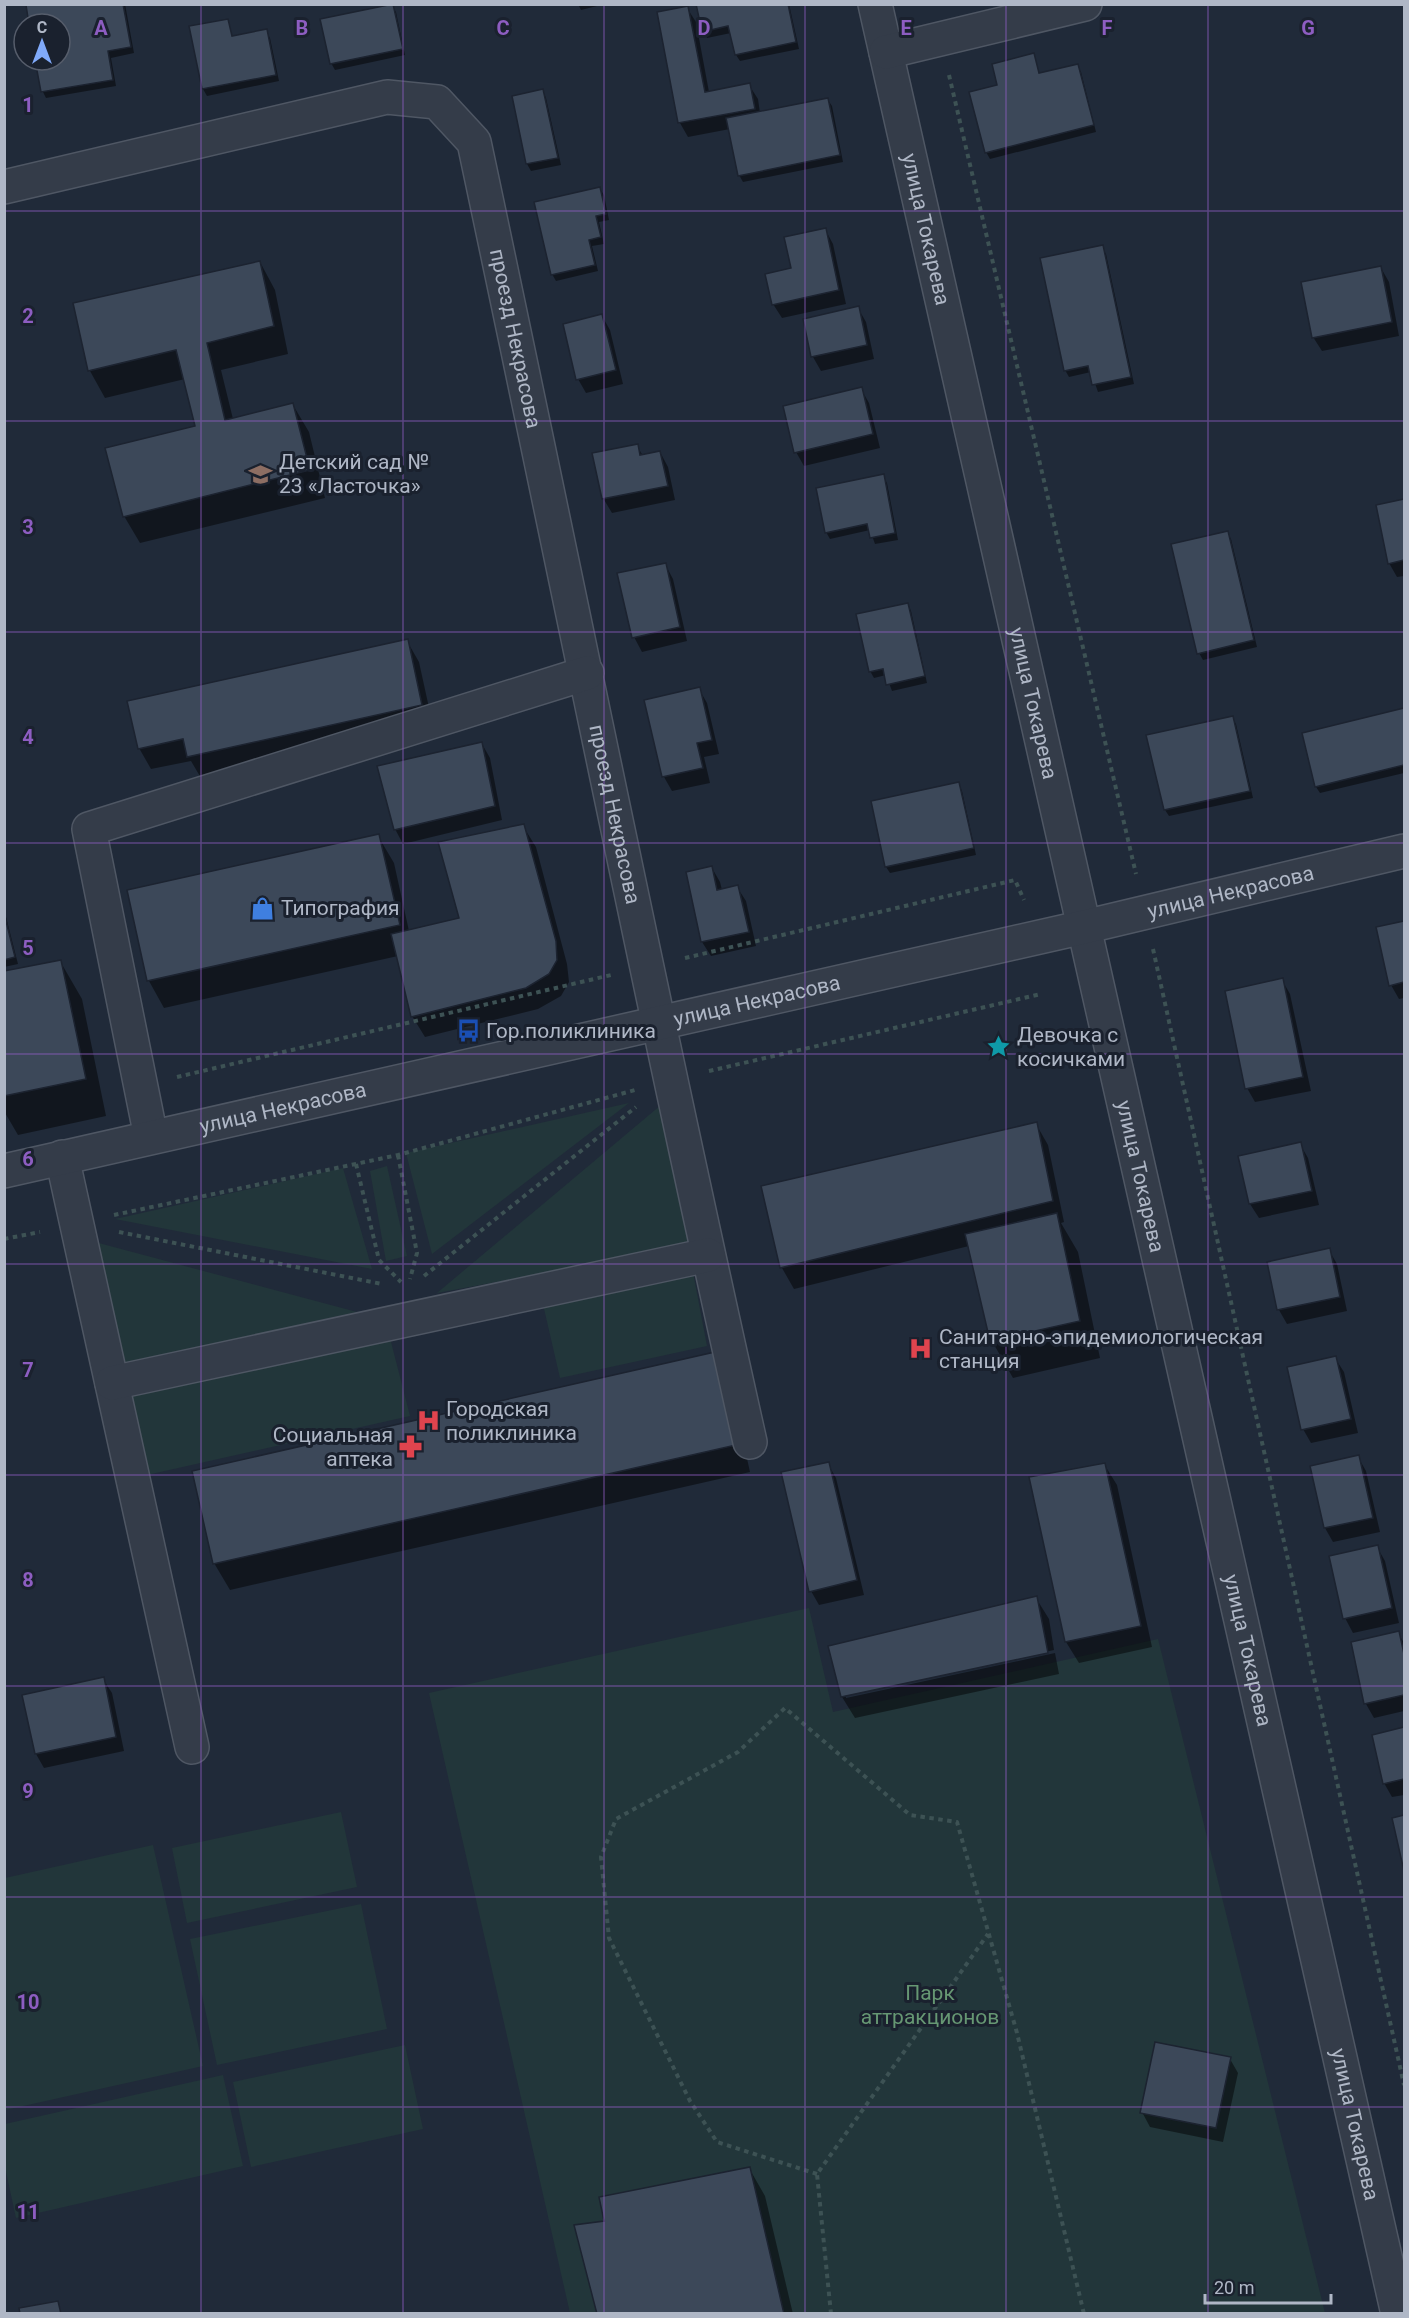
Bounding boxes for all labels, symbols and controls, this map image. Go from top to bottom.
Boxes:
north arrow [12,12,72,72]
text: A [94,16,108,40]
text: B [296,16,308,40]
text: C [496,16,510,40]
text: D [698,16,711,40]
text: E [900,16,912,40]
text: F [1102,16,1113,40]
text: G [1301,16,1315,40]
text: С [37,18,47,37]
text: 1 [22,93,34,117]
street label: улица Токарева [897,151,955,308]
street label: проезд Некрасова [485,247,546,430]
text: 2 [22,304,34,328]
place label: Детский сад № 23 «Ласточка» [279,450,429,498]
school or university icon: Детский сад № 23 «Ласточка» [248,461,274,487]
text: 3 [22,515,34,539]
street label: улица Токарева [1004,625,1062,782]
street label: проезд Некрасова [584,722,645,906]
text: 4 [22,725,34,749]
street label: улица Некрасова [1145,861,1316,923]
shop icon: Типография [250,895,276,921]
place label: Типография [281,896,400,920]
text: 5 [22,936,34,960]
street label: улица Некрасова [671,970,843,1031]
bus stop icon: Гор.поликлиника [455,1018,481,1044]
place label: Гор.поликлиника [486,1019,656,1043]
place label: Девочка с косичками [1017,1023,1125,1071]
place icon: Девочка с косичками [986,1034,1012,1060]
street label: улица Некрасова [197,1078,369,1138]
street label: улица Токарева [1112,1098,1169,1255]
text: 6 [22,1147,34,1171]
place label: Санитарно-эпидемиологическая станция [939,1325,1263,1373]
hospital icon: Санитарно-эпидемиологическая станция [908,1336,934,1362]
text: 7 [22,1358,34,1382]
place label: Городская поликлиника [446,1397,577,1445]
hospital icon: Городская поликлиника [415,1408,441,1434]
place label: Социальная аптека [273,1423,393,1471]
pharmacy icon: Социальная аптека [398,1434,424,1460]
text: 8 [22,1568,34,1592]
street label: улица Токарева [1219,1572,1277,1729]
text: 9 [22,1779,34,1803]
park label: Парк аттракционов [861,1981,999,2029]
text: 10 [17,1990,39,2014]
street label: улица Токарева [1326,2046,1384,2203]
text: 11 [17,2200,39,2224]
scale bar [1205,2267,1331,2305]
text: 20 m [1214,2277,1254,2298]

